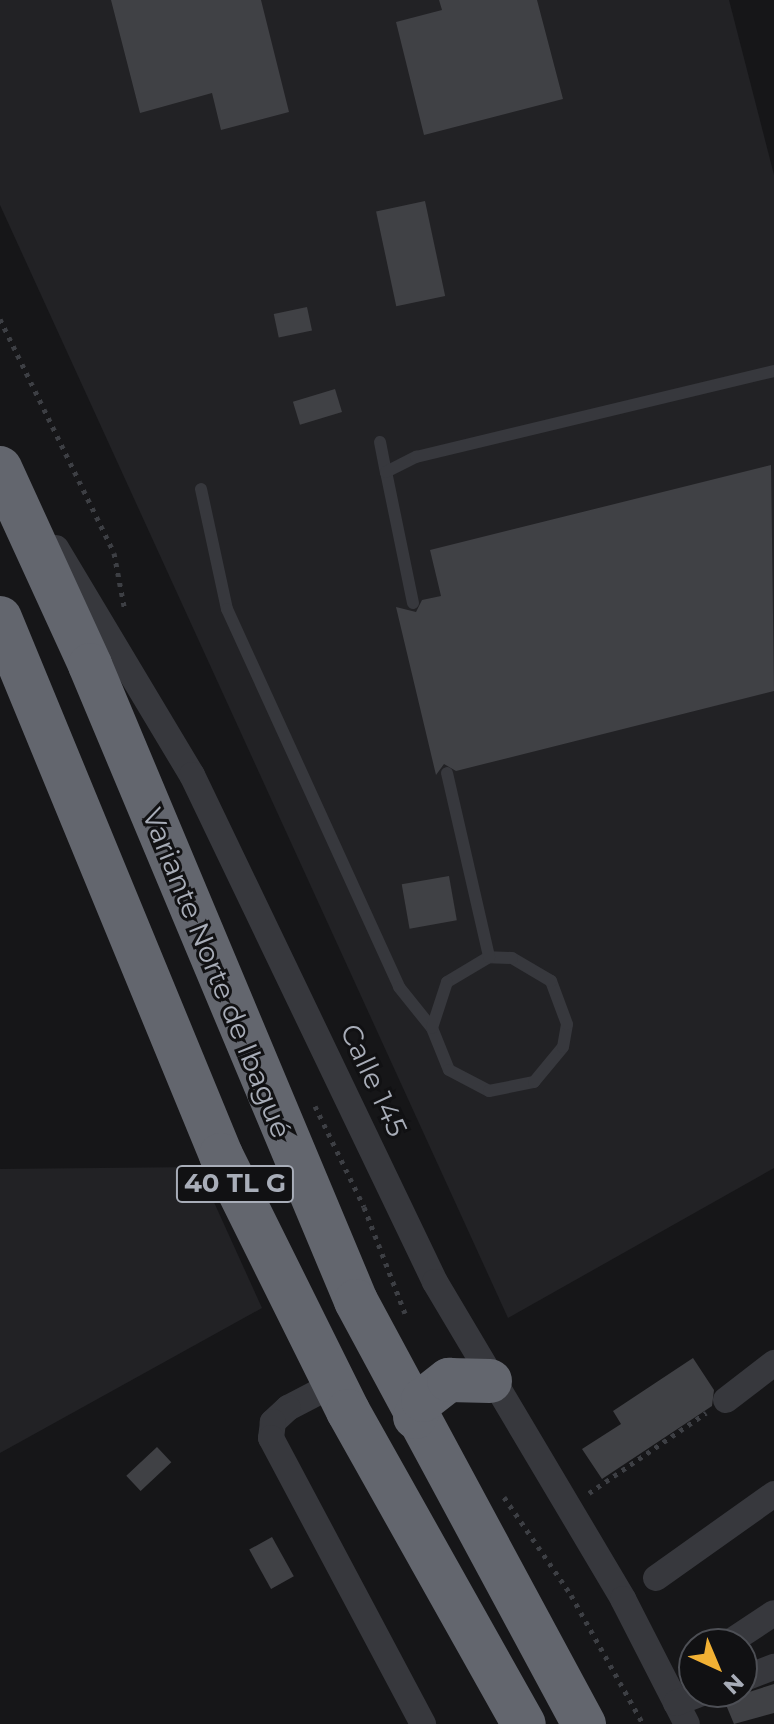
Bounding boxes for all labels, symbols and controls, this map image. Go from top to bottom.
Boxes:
street label: Variante Norte de Ibagué [135,803,299,1143]
street label: Calle 145 [333,1019,415,1141]
road number: 40 TL G [175,1162,295,1206]
north arrow [678,1628,758,1708]
text: N [718,1668,749,1700]

